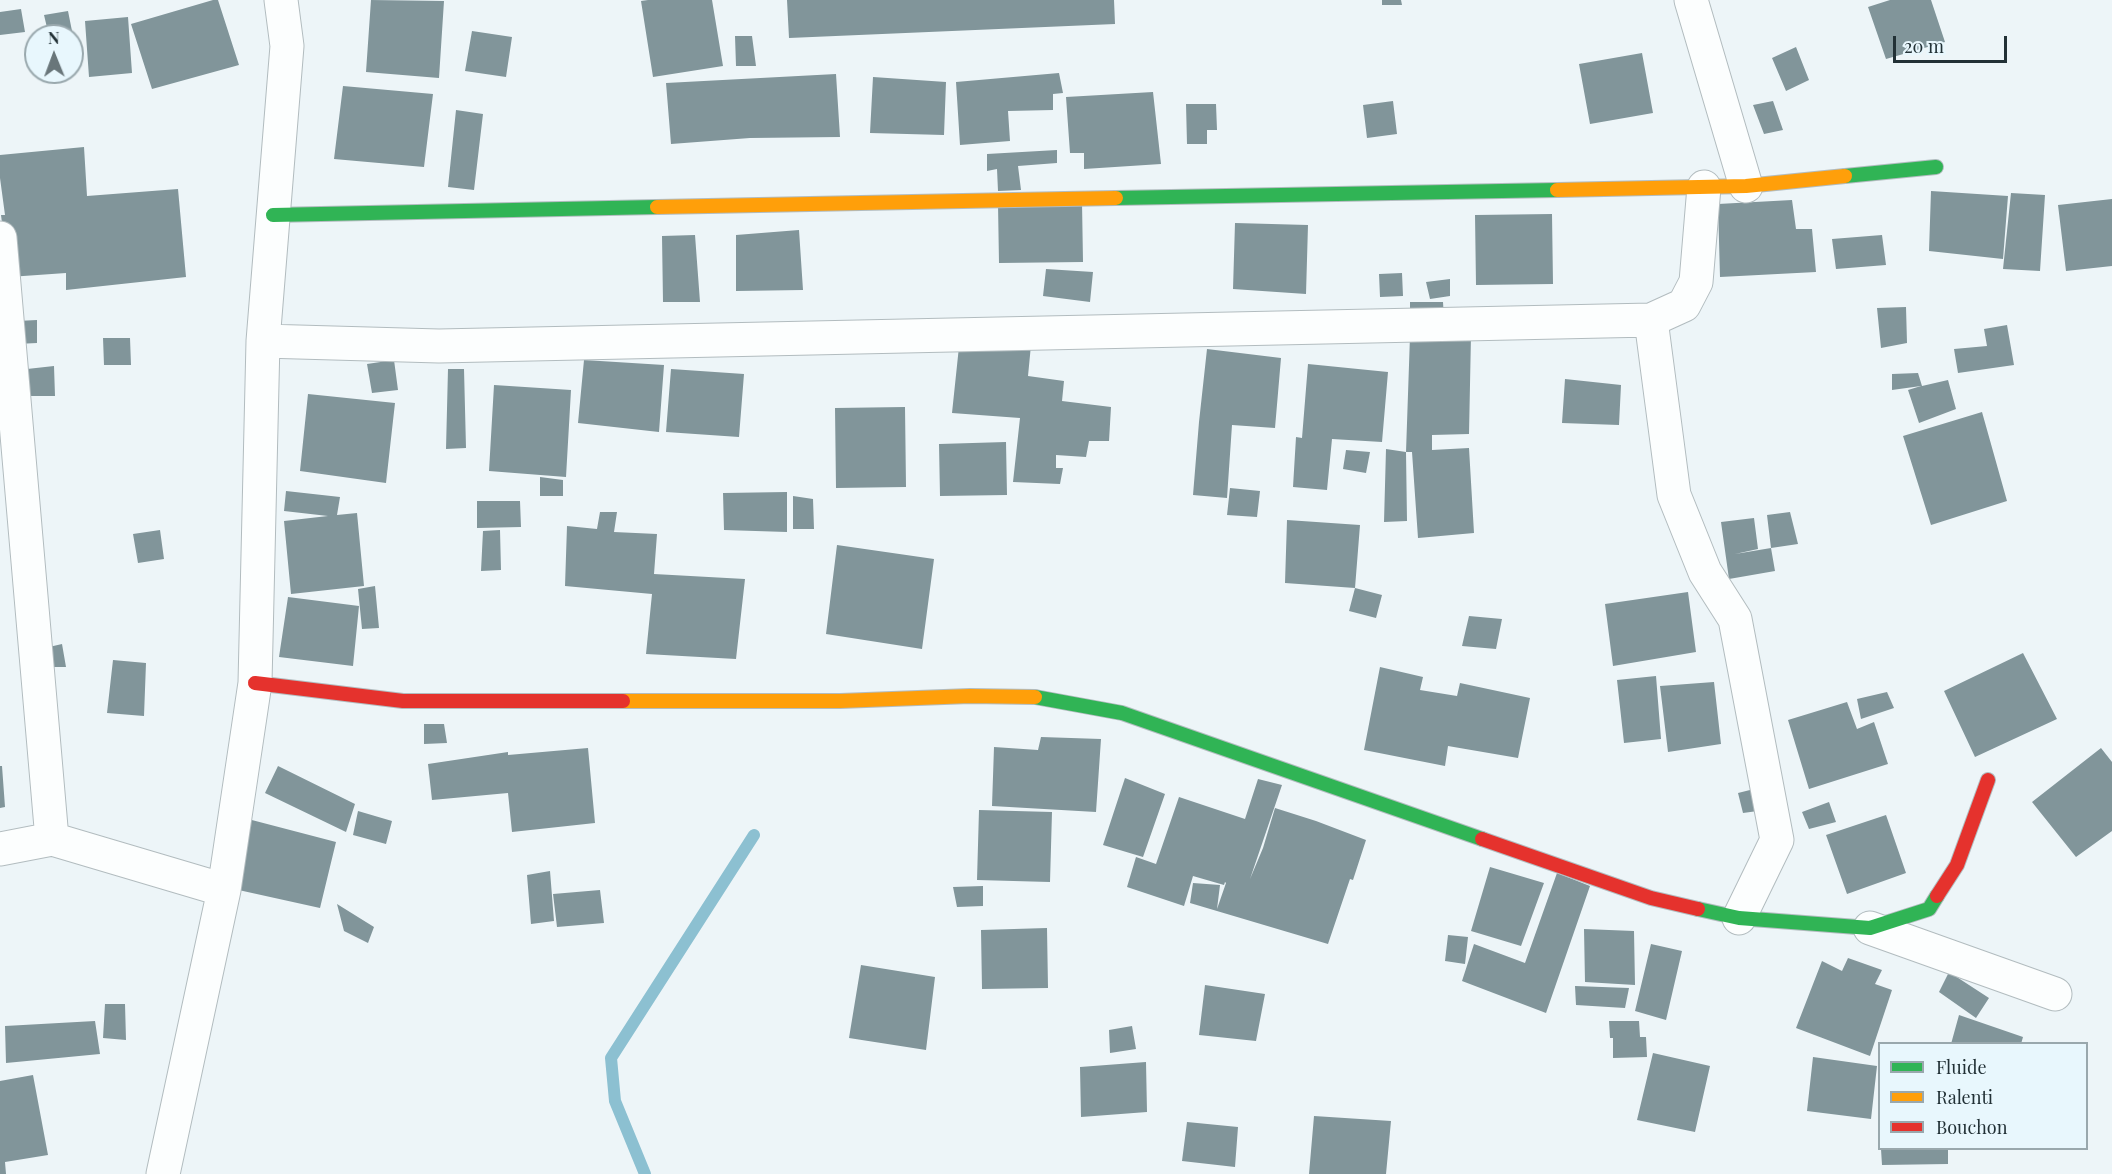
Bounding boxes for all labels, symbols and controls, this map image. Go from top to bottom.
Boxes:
north arrow [24,24,84,84]
scale bar [1896,24,2010,62]
text: N [48,27,60,48]
text: 20 m [1904,34,1944,58]
legend [1878,1042,2088,1150]
text: Fluide [1936,1055,1987,1079]
text: Ralenti [1936,1085,1993,1109]
text: Bouchon [1936,1115,2007,1139]

